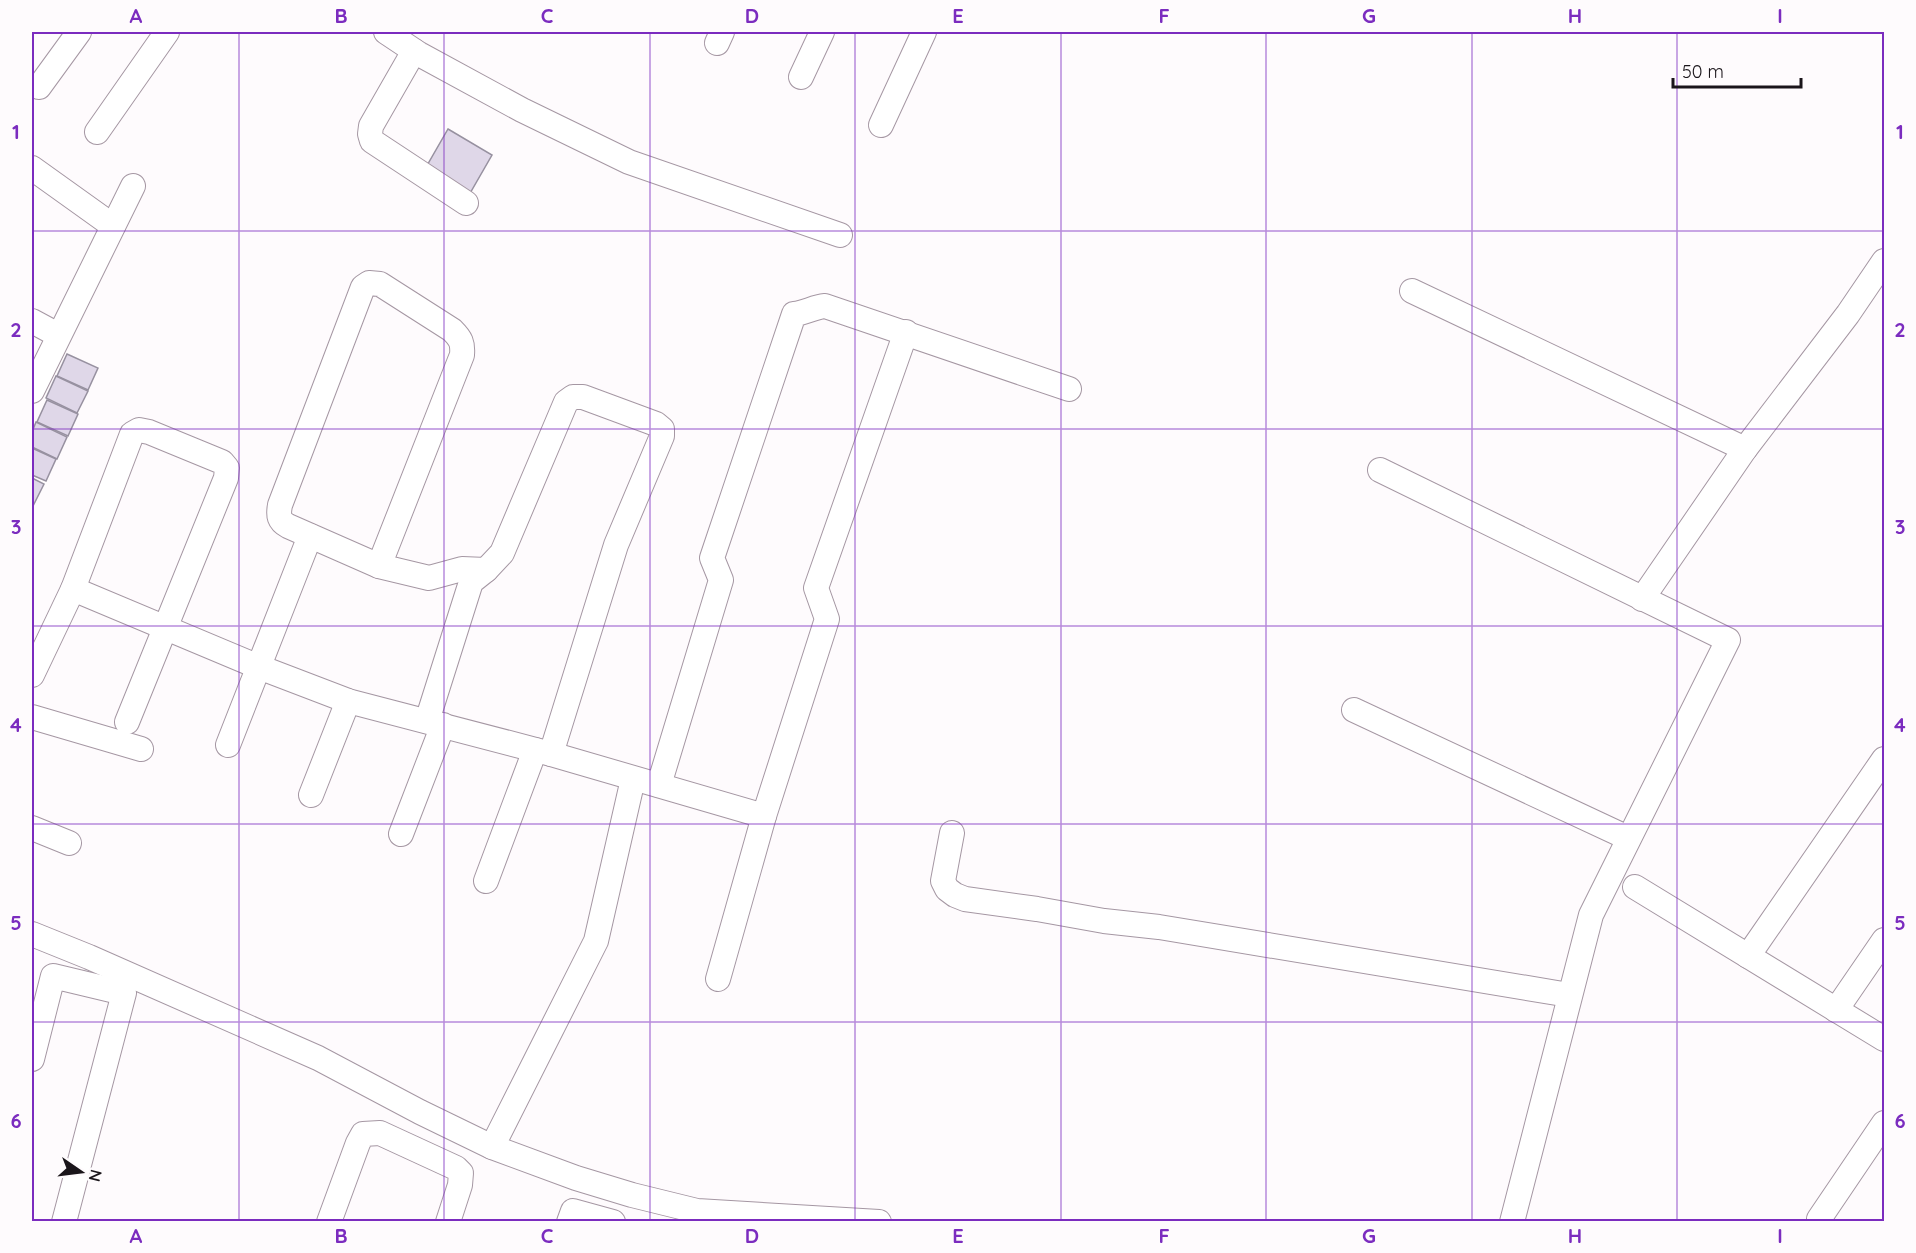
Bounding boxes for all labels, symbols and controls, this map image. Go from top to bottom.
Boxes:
text: A [130,3,143,28]
text: B [334,3,348,28]
text: C [541,3,554,28]
text: D [745,3,759,28]
text: E [952,3,964,28]
text: F [1158,3,1170,28]
text: G [1362,3,1376,28]
text: H [1568,3,1582,28]
text: I [1777,3,1783,28]
scale bar [1673,51,1800,89]
text: 50 m [1682,60,1724,83]
text: 1 [12,119,20,144]
text: 1 [1896,119,1904,144]
text: 2 [10,317,22,342]
text: 2 [1894,317,1906,342]
text: 3 [11,514,21,539]
text: 3 [1895,514,1905,539]
text: 4 [10,712,22,737]
text: 4 [1894,712,1906,737]
text: 5 [10,910,22,935]
text: 5 [1894,910,1906,935]
text: 6 [10,1108,22,1133]
text: 6 [1894,1108,1906,1133]
north arrow [51,1142,111,1202]
text: N [84,1168,107,1184]
text: A [130,1223,143,1248]
text: B [334,1223,348,1248]
text: C [541,1223,554,1248]
text: D [745,1223,759,1248]
text: E [952,1223,964,1248]
text: F [1158,1223,1170,1248]
text: G [1362,1223,1376,1248]
text: H [1568,1223,1582,1248]
text: I [1777,1223,1783,1248]

